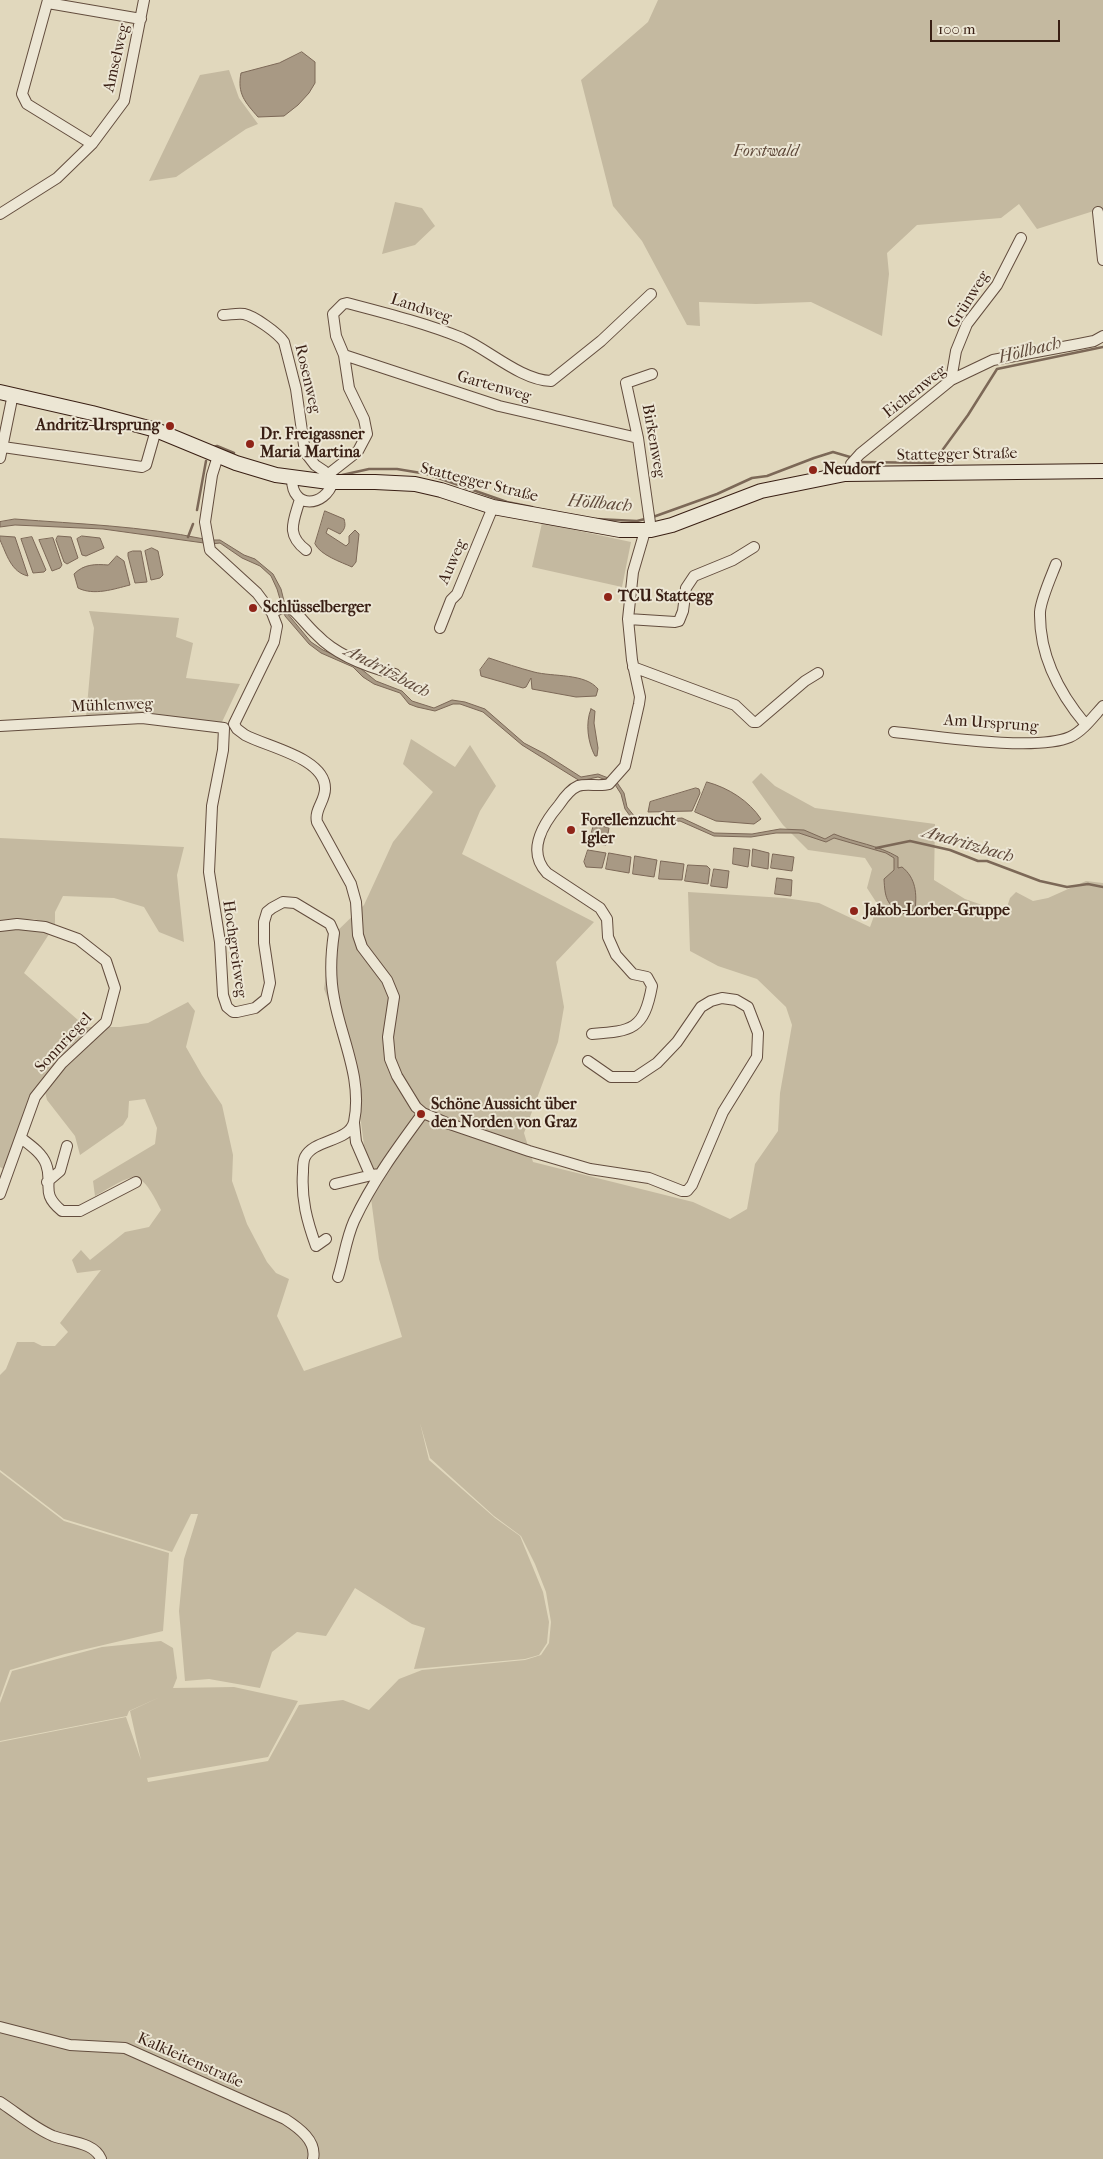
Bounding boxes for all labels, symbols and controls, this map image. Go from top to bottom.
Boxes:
scale bar [933,10,1063,42]
text: 100 m [938,20,976,38]
street label: Amselweg [100,22,134,94]
park label: Forstwald [734,142,798,162]
street label: Grünweg [944,268,994,332]
street label: Landweg [388,290,454,328]
water label: Höllbach [996,333,1064,369]
street label: Rosenweg [290,343,324,415]
street label: Eichenweg [879,361,951,423]
street label: Gartenweg [455,367,533,407]
street label: Birkenweg [637,403,669,479]
place label: Andritz-Ursprung [36,416,160,436]
marker: Andritz-Ursprung [164,420,176,432]
place label: Dr. Freigassner Maria Martina [260,425,365,463]
marker: Dr. Freigassner Maria Martina [244,438,256,450]
street label: Stattegger Straße [896,444,1018,466]
street label: Stattegger Straße [418,459,540,507]
place label: Neudorf [823,460,880,480]
marker: Neudorf [807,464,819,476]
water label: Höllbach [567,490,633,518]
street label: Auweg [435,537,471,587]
place label: TCU Stattegg [618,587,713,607]
marker: TCU Stattegg [602,591,614,603]
place label: Schlüsselberger [263,598,371,618]
marker: Schlüsselberger [247,602,259,614]
water label: Andritzbach [341,640,433,704]
street label: Mühlenweg [71,695,153,717]
street label: Am Ursprung [943,711,1039,737]
place label: Forellenzucht Igler [581,811,676,849]
water label: Andritzbach [920,822,1016,868]
marker: Forellenzucht Igler [565,824,577,836]
street label: Hochgreitweg [218,899,250,999]
place label: Jakob-Lorber-Gruppe [864,901,1010,921]
marker: Jakob-Lorber-Gruppe [848,905,860,917]
street label: Sonnriegel [31,1009,97,1077]
place label: Schöne Aussicht über den Norden von Graz [431,1095,577,1133]
marker: Schöne Aussicht über den Norden von Graz [415,1108,427,1120]
street label: Kalkleitenstraße [134,2029,246,2093]

